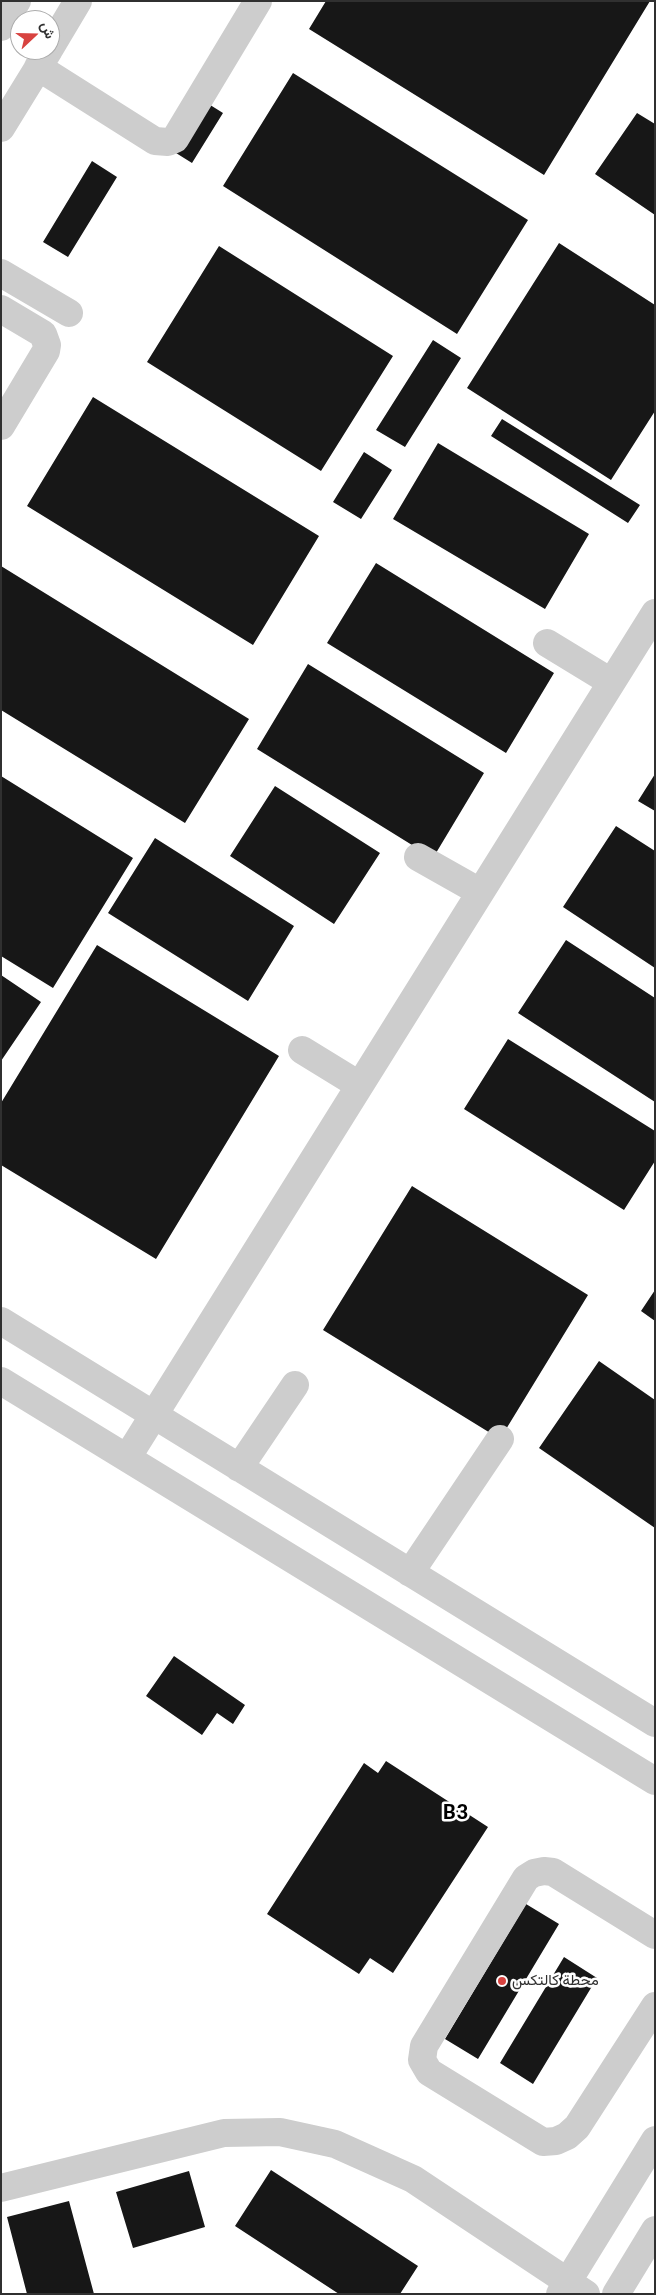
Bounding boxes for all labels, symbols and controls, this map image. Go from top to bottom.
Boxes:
north arrow [10,10,60,60]
text: ش [38,19,59,41]
district label: B3 [443,1802,469,1826]
place label: محطة كالتكس [512,1972,599,1990]
marker: محطة كالتكس [496,1975,508,1987]

